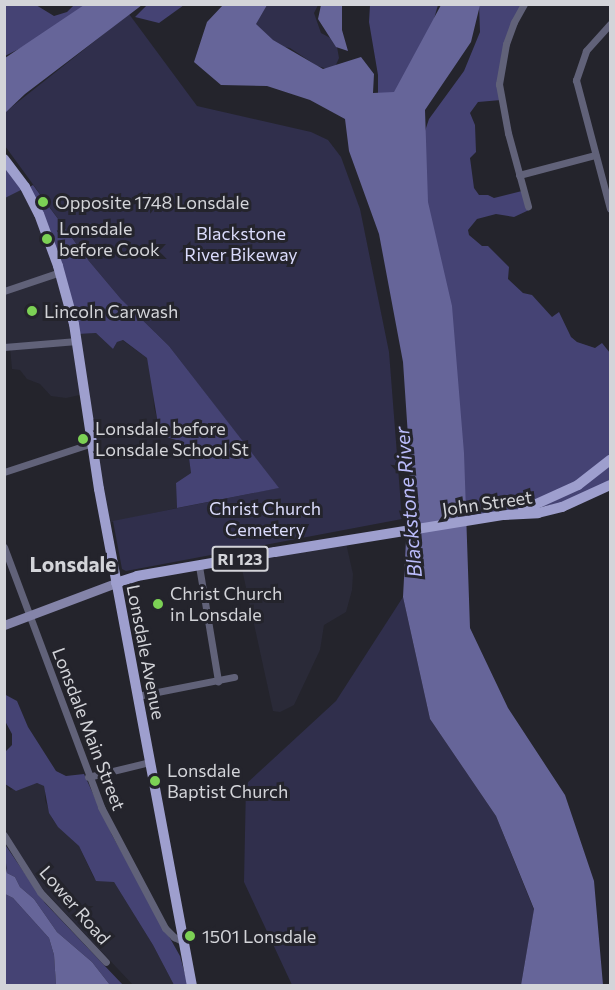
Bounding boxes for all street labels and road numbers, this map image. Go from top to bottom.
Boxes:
street label: John Street [440,486,534,520]
road number: RI 123 [212,546,268,572]
street label: Lonsdale Avenue [122,583,170,721]
street label: Lonsdale Main Street [48,645,130,813]
street label: Lower Road [35,861,115,949]

